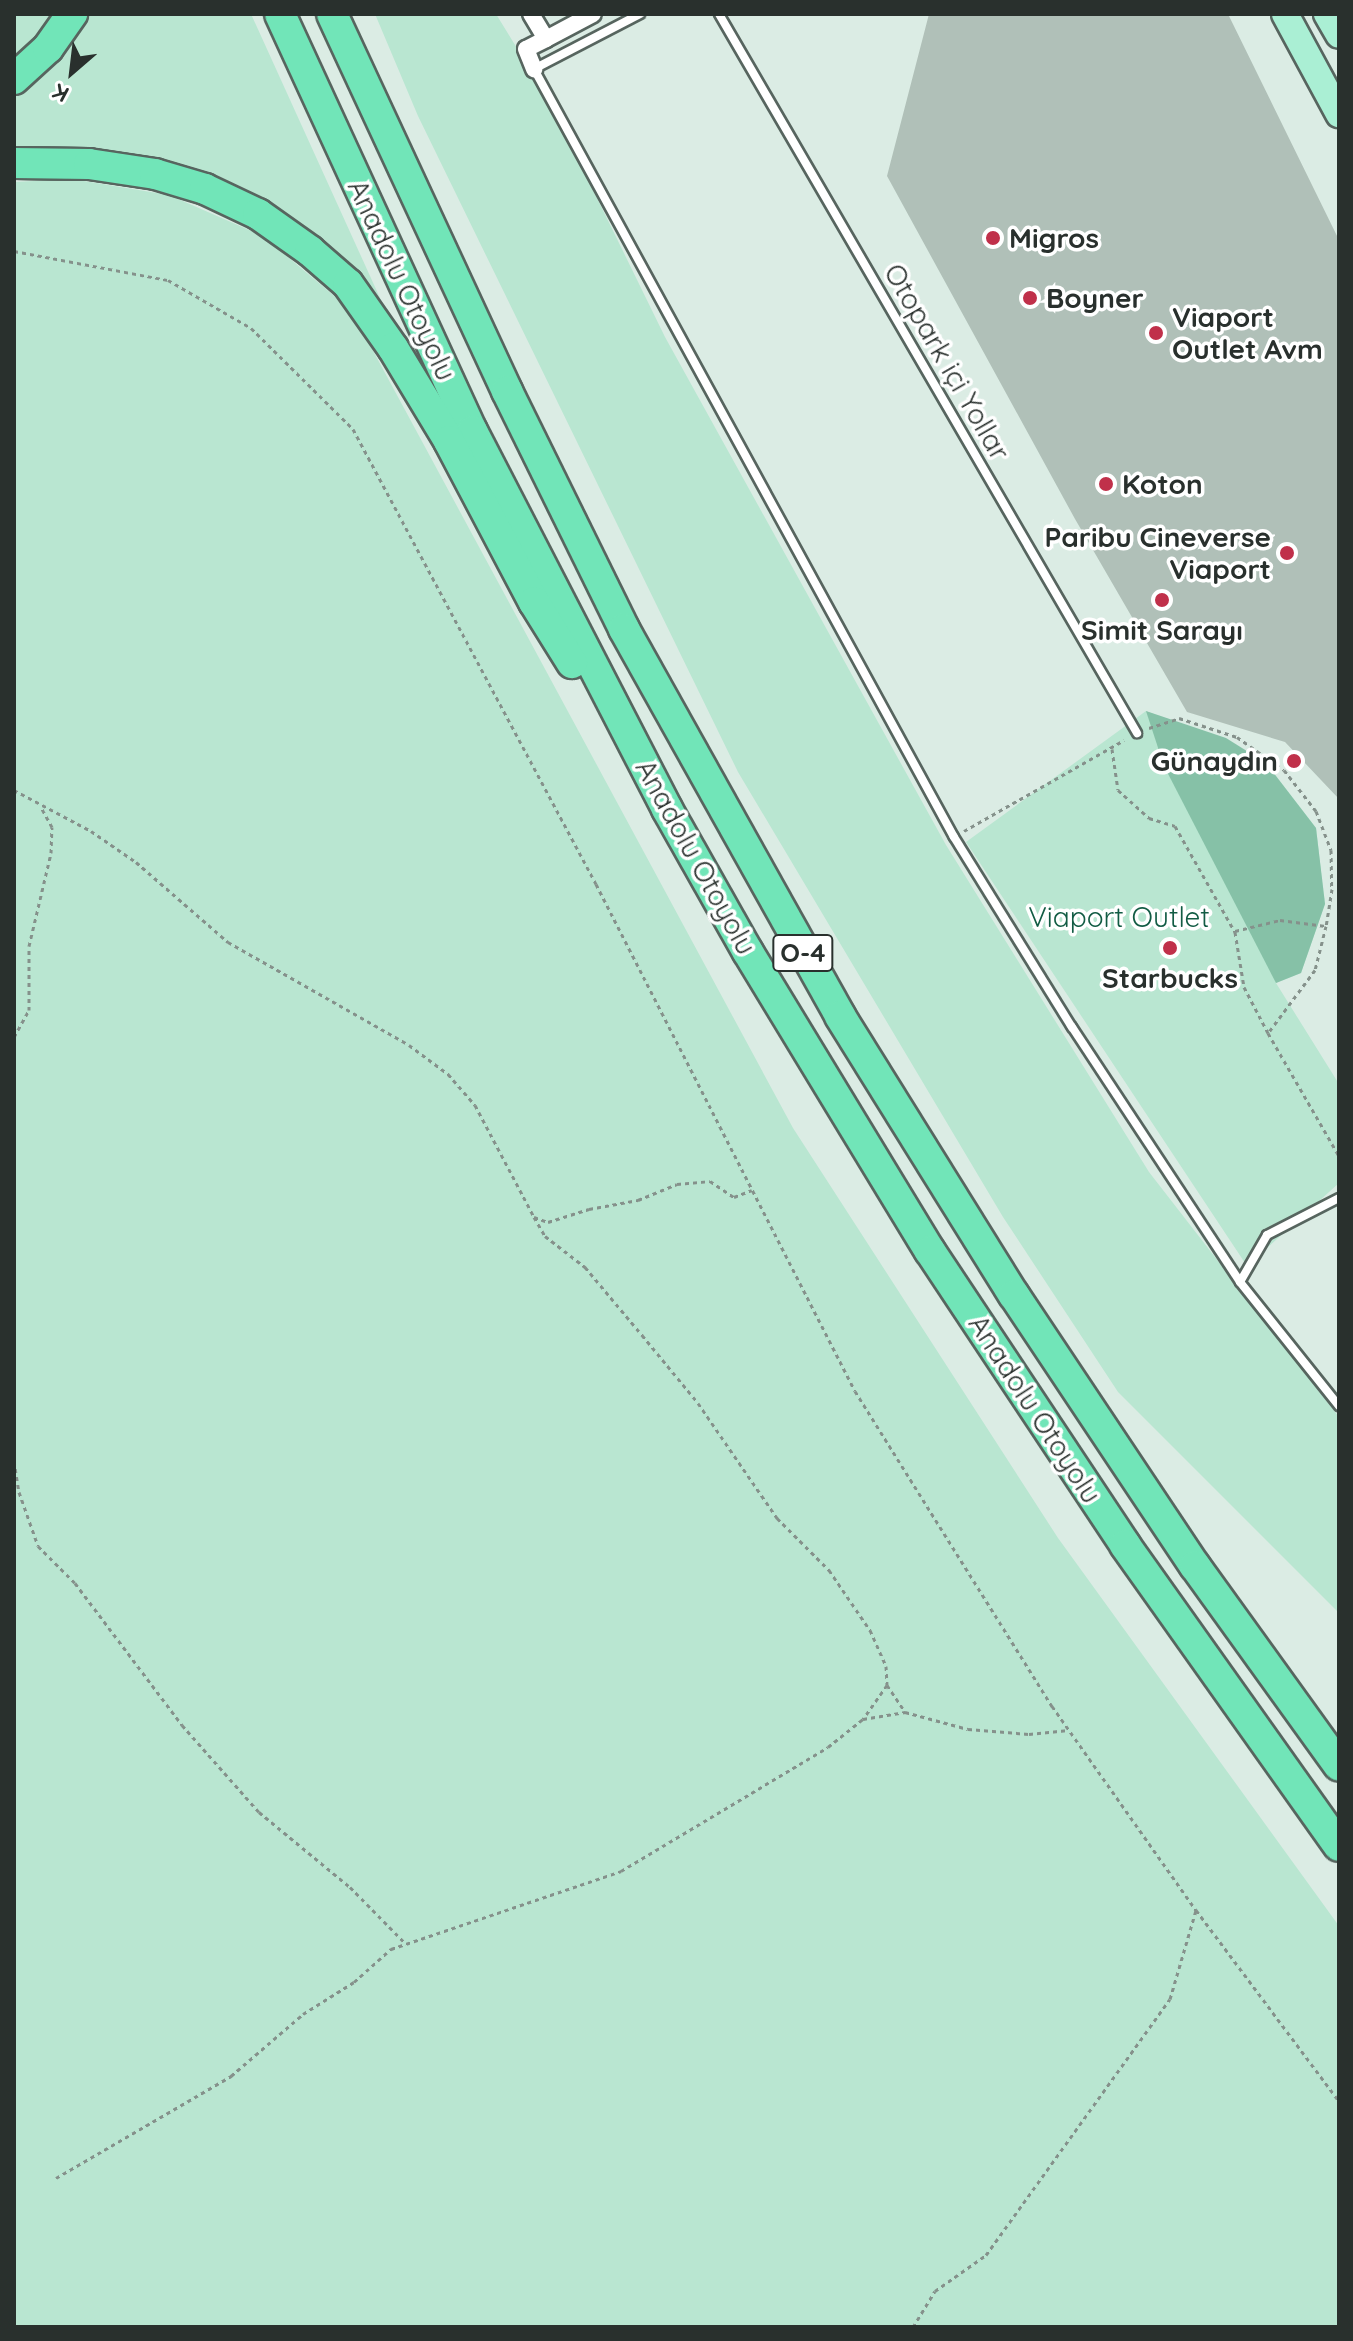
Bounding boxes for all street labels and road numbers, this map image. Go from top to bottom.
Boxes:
street label: Anadolu Otoyolu [341,174,463,386]
street label: Otopark içi Yollar [877,258,1017,466]
street label: Anadolu Otoyolu [629,754,763,960]
road number: O-4 [771,931,835,975]
street label: Anadolu Otoyolu [962,1309,1108,1509]

